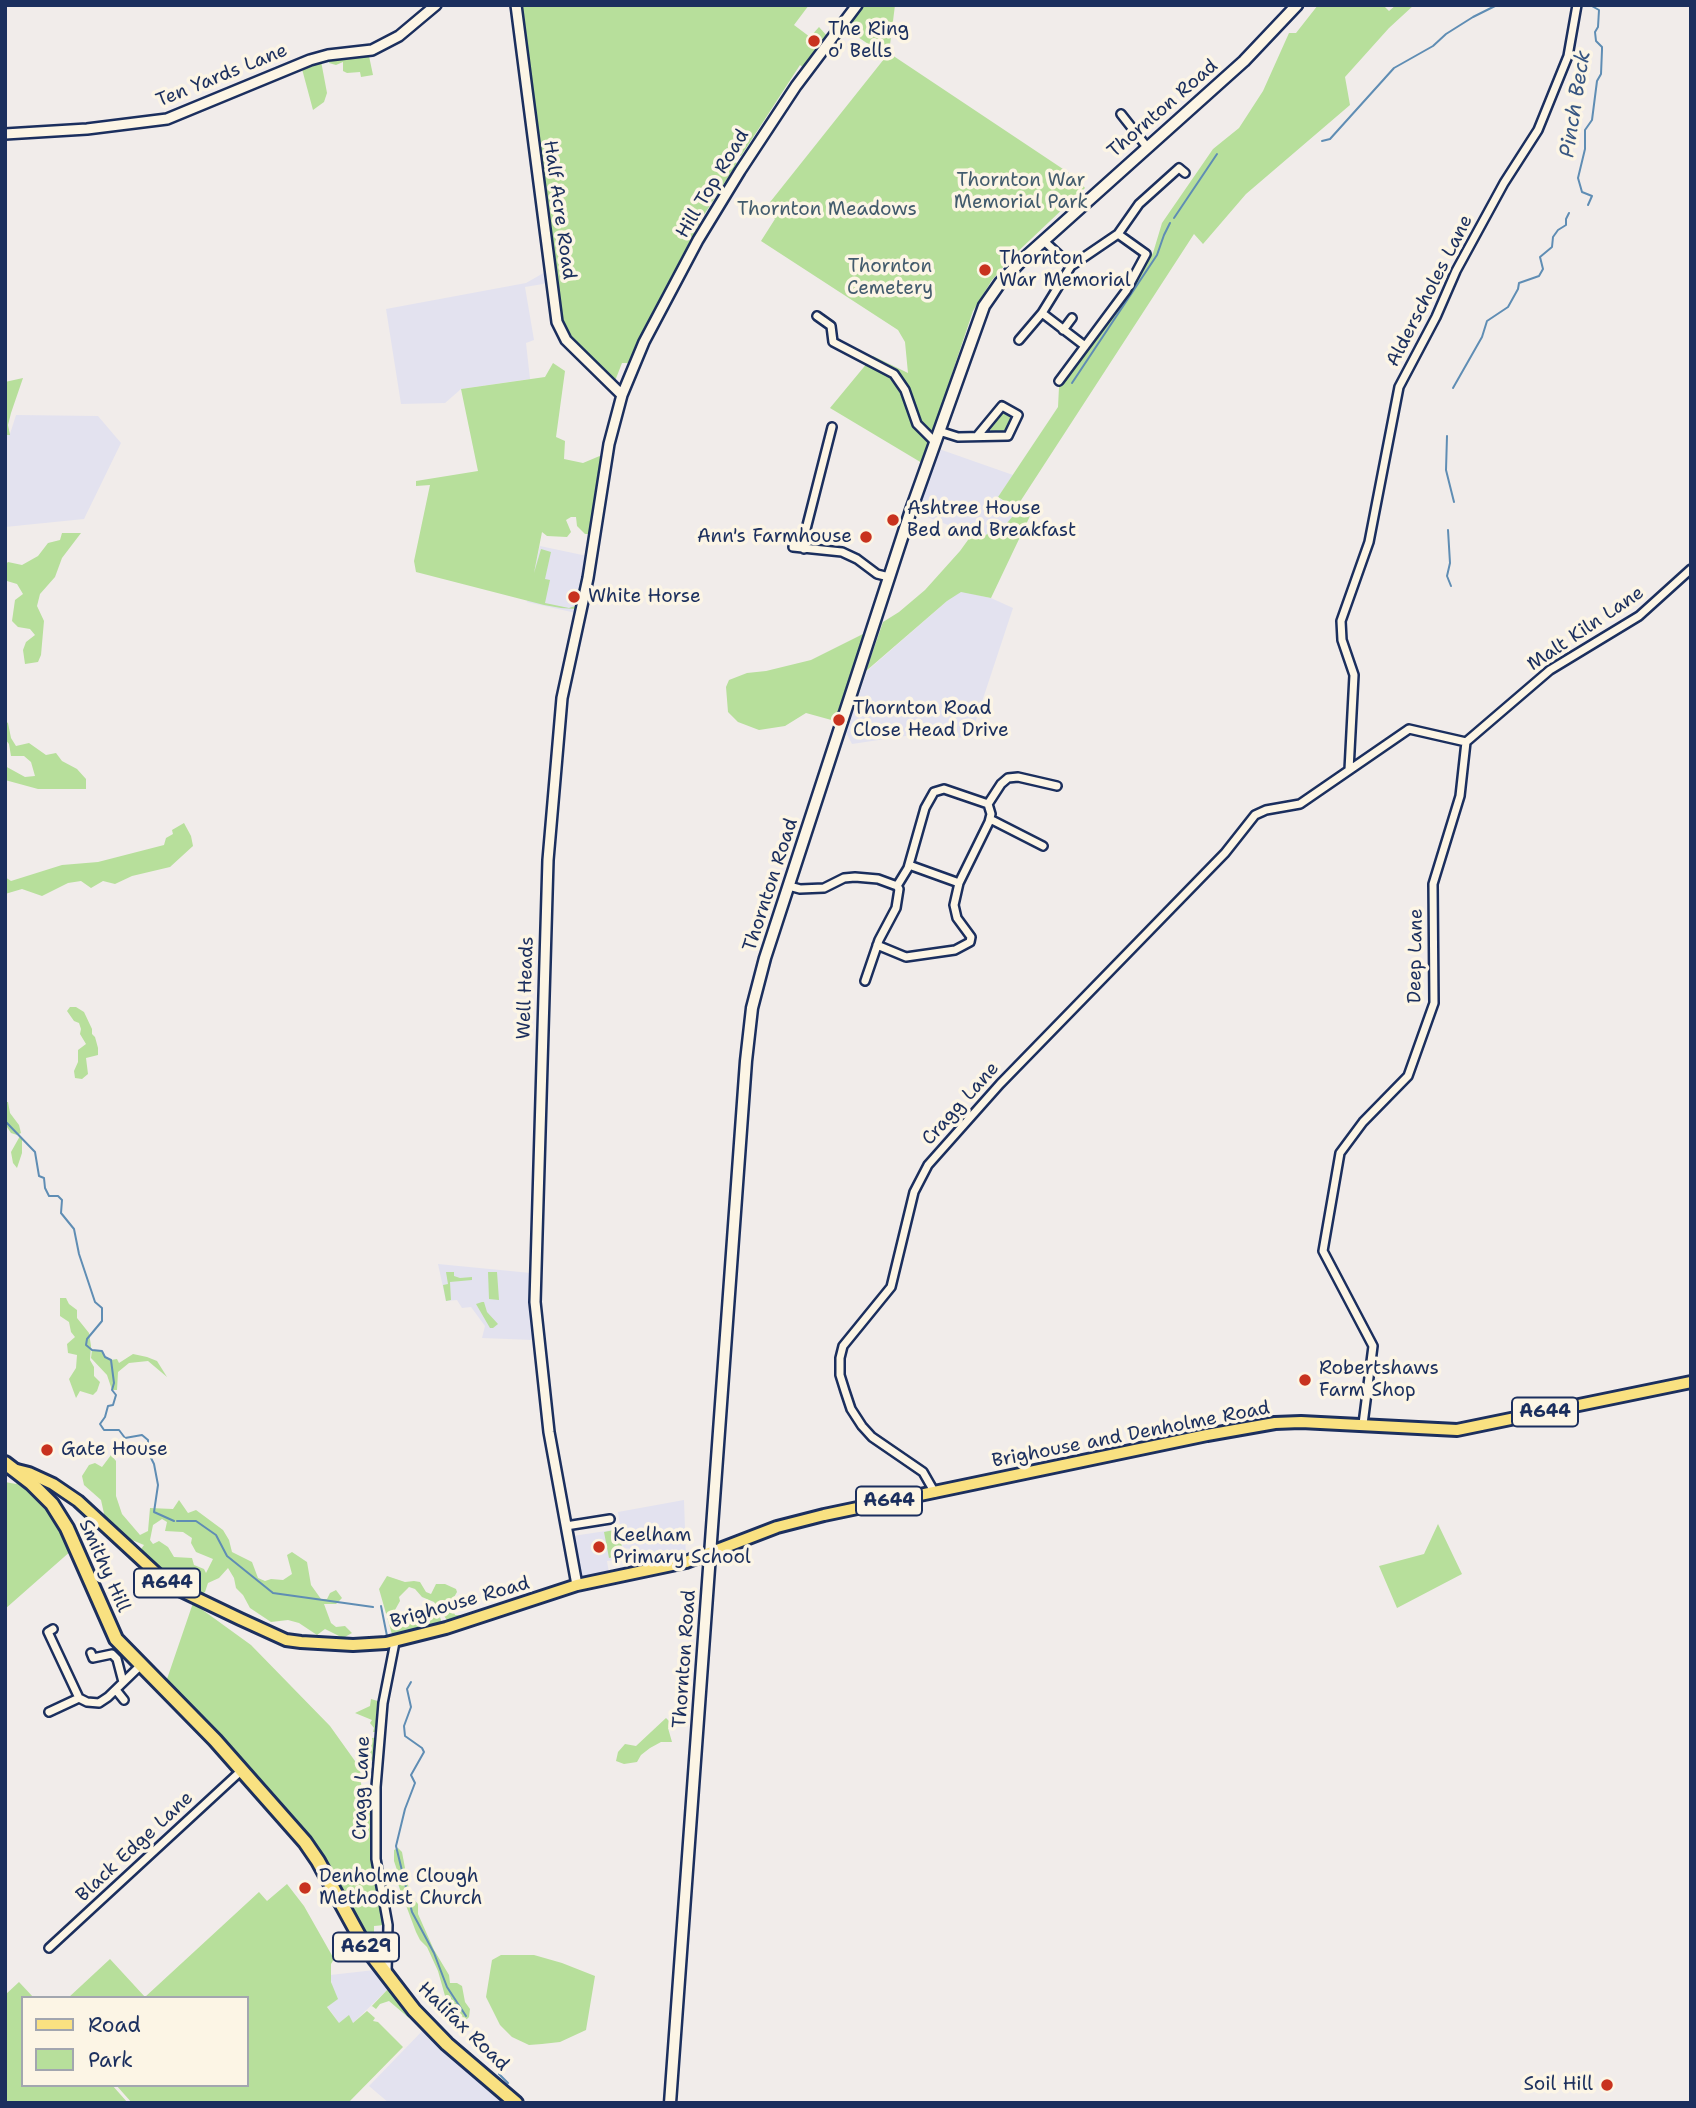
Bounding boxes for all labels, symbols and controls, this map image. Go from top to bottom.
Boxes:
place label: The Ring o' Bells [828,19,909,63]
marker: The Ring o' Bells [806,33,822,49]
street label: Ten Yards Lane [153,39,291,113]
water label: Pinch Beck [1555,49,1597,159]
street label: Thornton Road [1103,55,1223,163]
street label: Hill Top Road [672,126,754,242]
street label: Half Acre Road [538,139,580,281]
park label: Thornton War Memorial Park [954,170,1088,214]
park label: Thornton Meadows [737,199,917,221]
street label: Alderscholes Lane [1382,211,1478,371]
place label: Thornton War Memorial [999,248,1131,292]
park label: Thornton Cemetery [847,256,933,300]
marker: Thornton War Memorial [977,262,993,278]
place label: Ashtree House Bed and Breakfast [907,498,1076,542]
marker: Ashtree House Bed and Breakfast [885,512,901,528]
place label: Ann's Farmhouse [697,526,852,548]
marker: Ann's Farmhouse [858,529,874,545]
street label: Malt Kiln Lane [1523,582,1649,676]
place label: White Horse [588,586,701,608]
marker: White Horse [566,589,582,605]
place label: Thornton Road Close Head Drive [853,698,1009,742]
marker: Thornton Road Close Head Drive [831,712,847,728]
street label: Thornton Road [739,816,803,954]
street label: Deep Lane [1404,908,1428,1004]
street label: Well Heads [513,936,539,1040]
street label: Cragg Lane [918,1058,1004,1150]
place label: Robertshaws Farm Shop [1319,1358,1439,1402]
marker: Robertshaws Farm Shop [1297,1372,1313,1388]
street label: Brighouse and Denholme Road [990,1397,1272,1473]
road number: A644 [1512,1398,1578,1427]
place label: Gate House [61,1439,168,1461]
marker: Gate House [39,1442,55,1458]
road number: A644 [856,1486,922,1516]
street label: Smithy Hill [73,1516,135,1616]
place label: Keelham Primary School [613,1525,751,1569]
marker: Keelham Primary School [591,1539,607,1555]
road number: A644 [134,1568,200,1598]
street label: Brighouse Road [388,1572,532,1634]
street label: Thornton Road [669,1589,701,1729]
street label: Cragg Lane [349,1736,375,1840]
street label: Black Edge Lane [72,1787,198,1907]
place label: Denholme Clough Methodist Church [319,1866,482,1910]
marker: Denholme Clough Methodist Church [297,1880,313,1896]
road number: A629 [333,1933,399,1962]
street label: Halifax Road [413,1978,513,2076]
legend [21,1996,248,2087]
text: Road [88,2011,141,2039]
text: Park [88,2046,133,2074]
place label: Soil Hill [1524,2074,1593,2096]
marker: Soil Hill [1599,2077,1615,2093]

